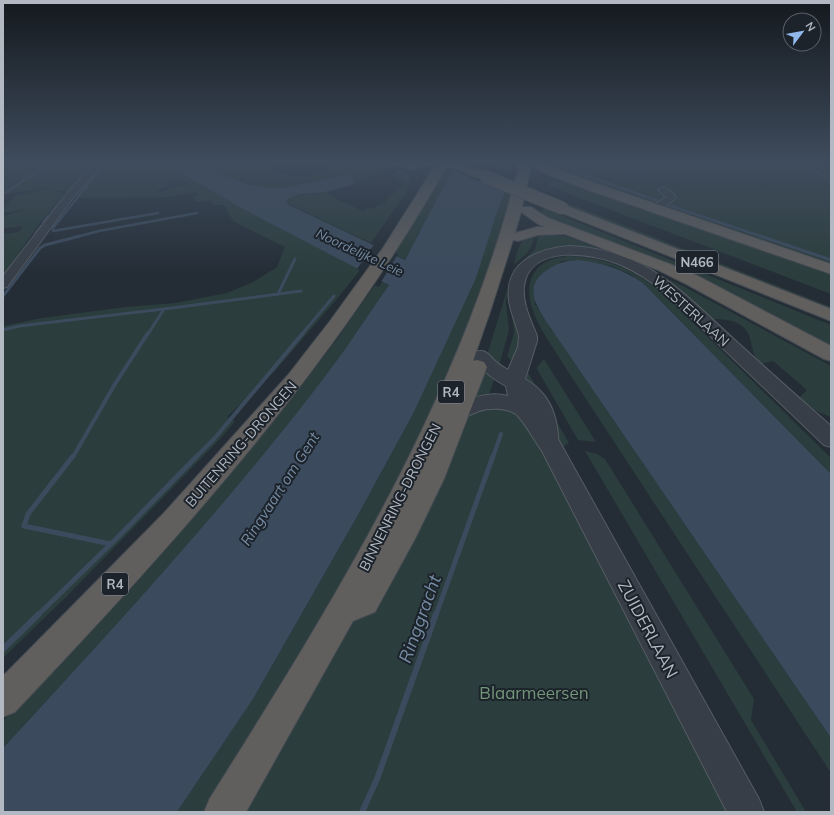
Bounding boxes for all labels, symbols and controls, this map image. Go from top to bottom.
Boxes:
north arrow [782,12,822,52]
text: N [802,19,819,34]
water label: Noordelijke Leie [314,225,406,279]
road number: N466 [676,251,718,273]
street label: WESTERLAAN [649,272,733,350]
street label: BUITENRING-DRONGEN [181,377,301,511]
road number: R4 [438,381,464,403]
street label: BINNENRING-DRONGEN [355,420,445,574]
water label: Ringvaart om Gent [236,428,324,549]
water label: Ringgracht [393,571,446,666]
road number: R4 [102,573,128,595]
street label: ZUIDERLAAN [614,576,683,681]
park label: Blaarmeersen [479,682,589,703]

